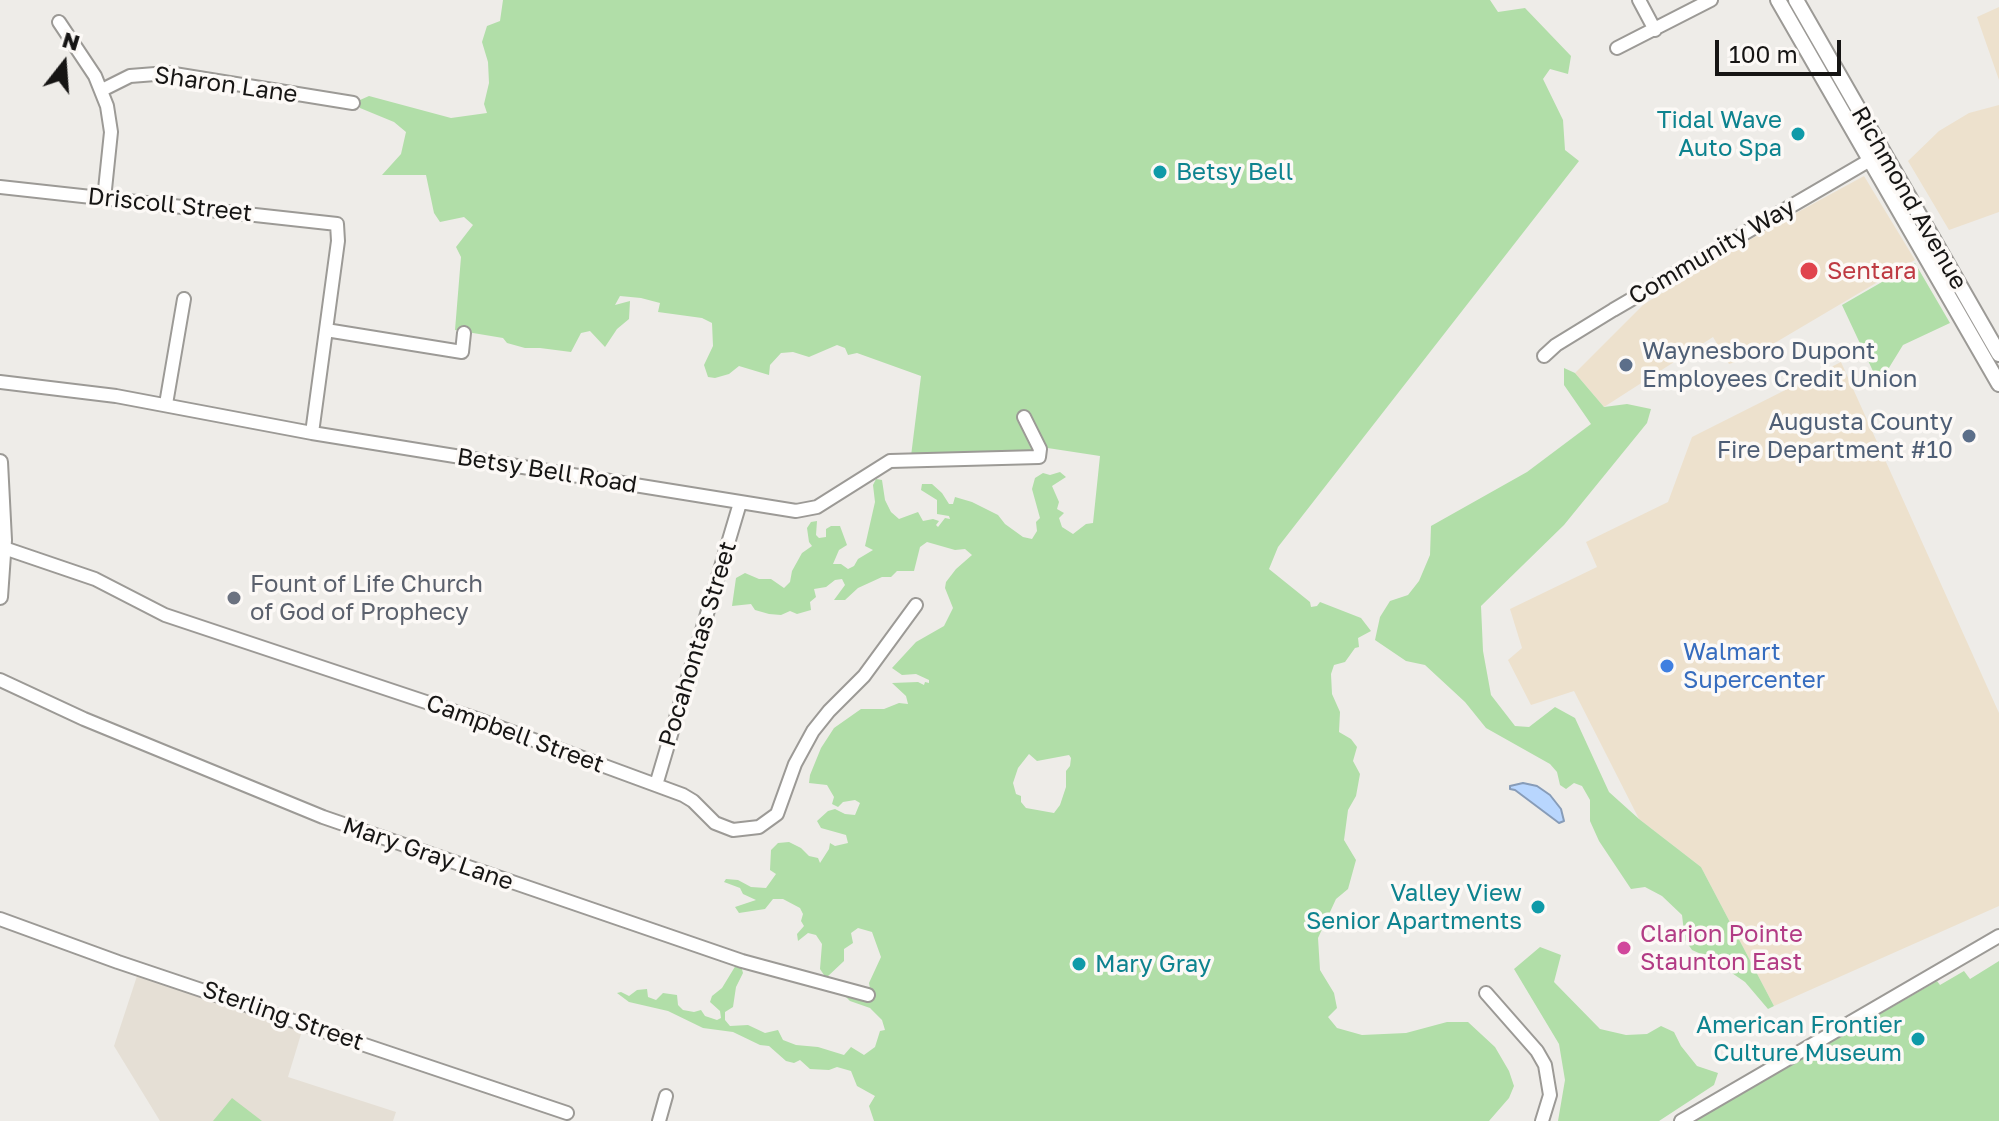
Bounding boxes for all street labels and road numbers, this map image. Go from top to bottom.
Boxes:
street label: Sharon Lane [153,61,299,109]
street label: Richmond Avenue [1845,101,1973,295]
street label: Driscoll Street [86,182,254,228]
street label: Community Way [1624,193,1800,311]
street label: Betsy Bell Road [455,443,639,499]
street label: Pocahontas Street [653,538,743,750]
street label: Campbell Street [422,688,608,780]
street label: Mary Gray Lane [339,811,517,897]
street label: Sterling Street [199,975,367,1057]

